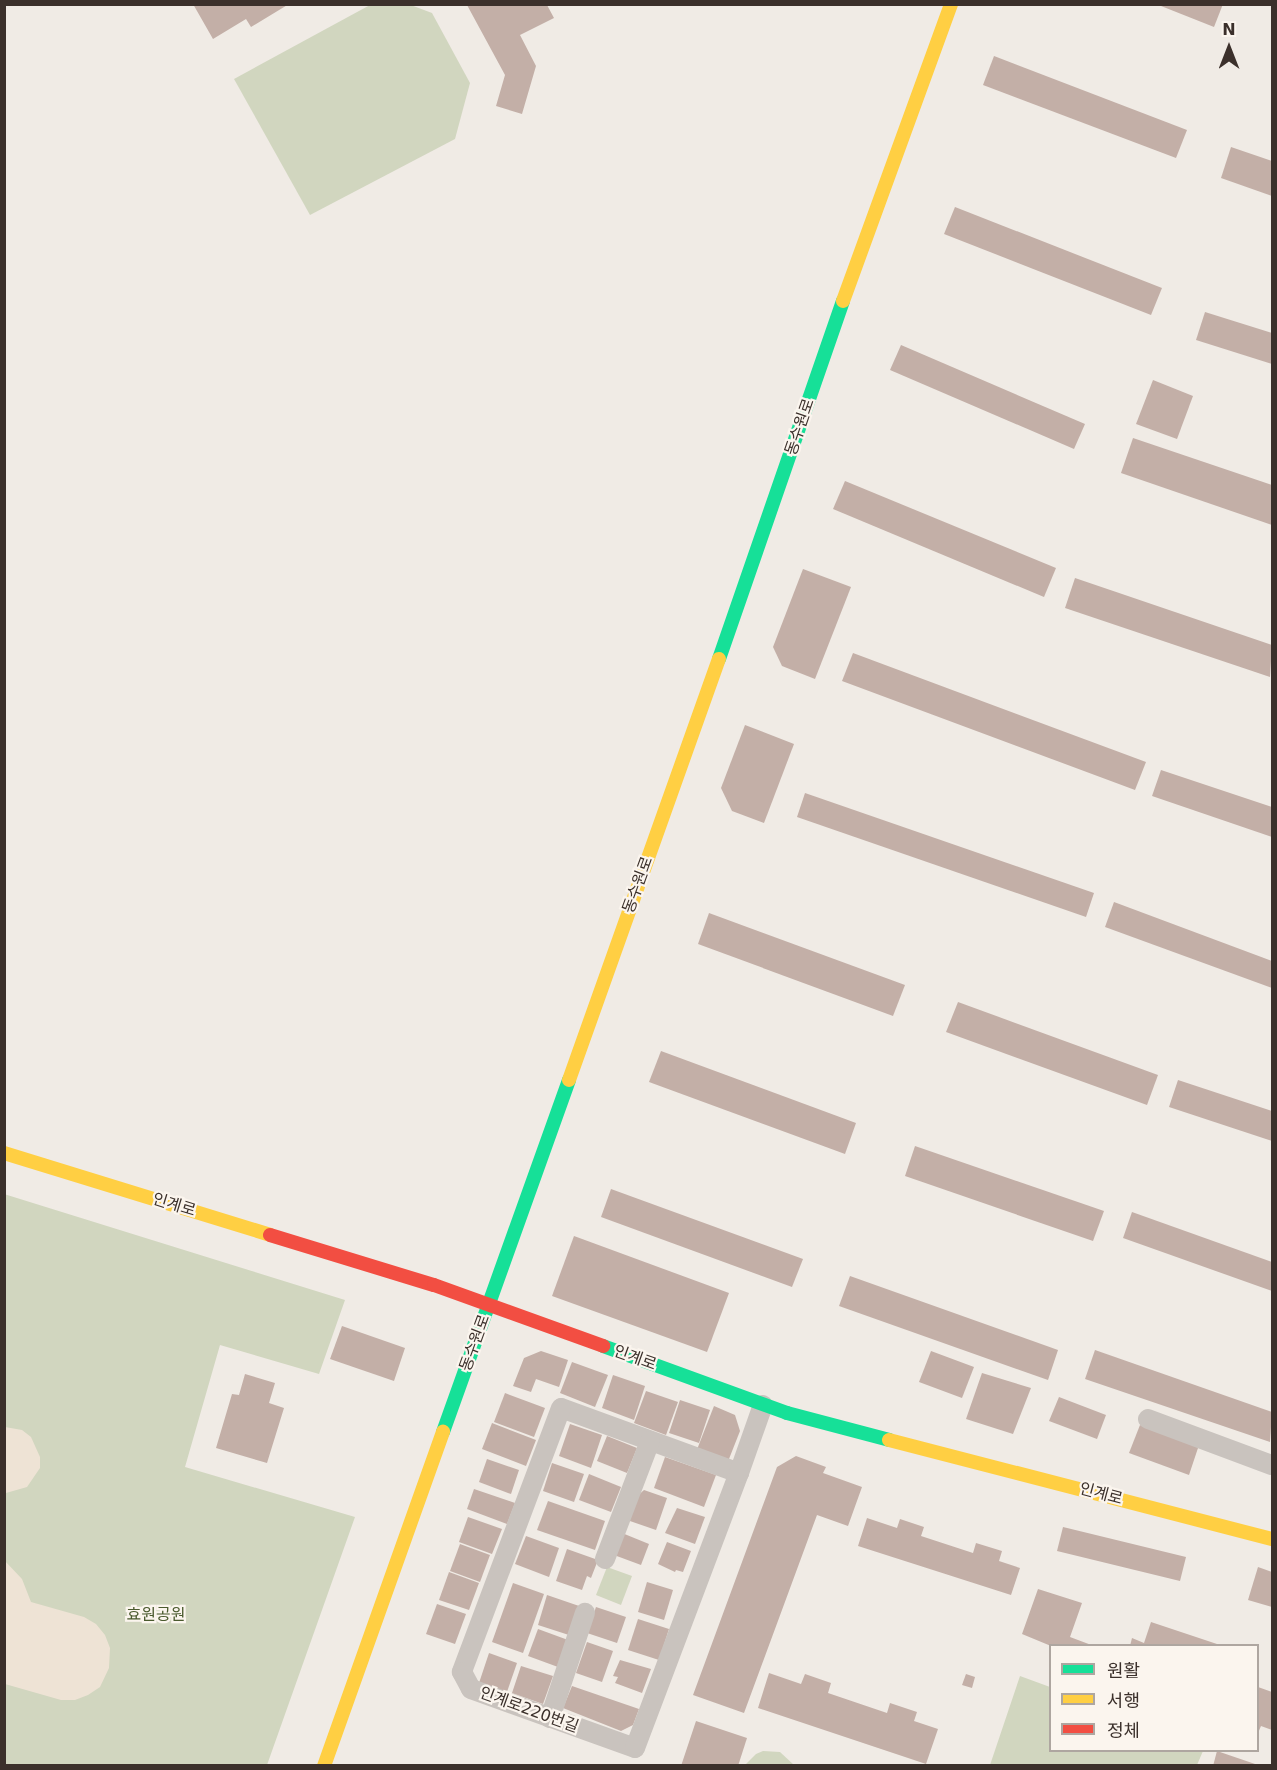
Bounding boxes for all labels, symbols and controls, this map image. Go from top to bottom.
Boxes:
north arrow [1199,18,1259,78]
text: N [1222,20,1236,39]
street label: 동수원로 [781,396,819,458]
street label: 동수원로 [619,854,657,916]
street label: 인계로 [150,1189,198,1221]
street label: 동수원로 [456,1312,494,1374]
street label: 인계로 [611,1341,659,1375]
street label: 인계로 [1077,1479,1125,1509]
park label: 효원공원 [127,1605,185,1625]
legend [1049,1644,1259,1752]
text: 원활 [1107,1660,1140,1681]
street label: 인계로220번길 [477,1683,581,1737]
text: 서행 [1107,1690,1140,1711]
text: 정체 [1107,1720,1140,1741]

